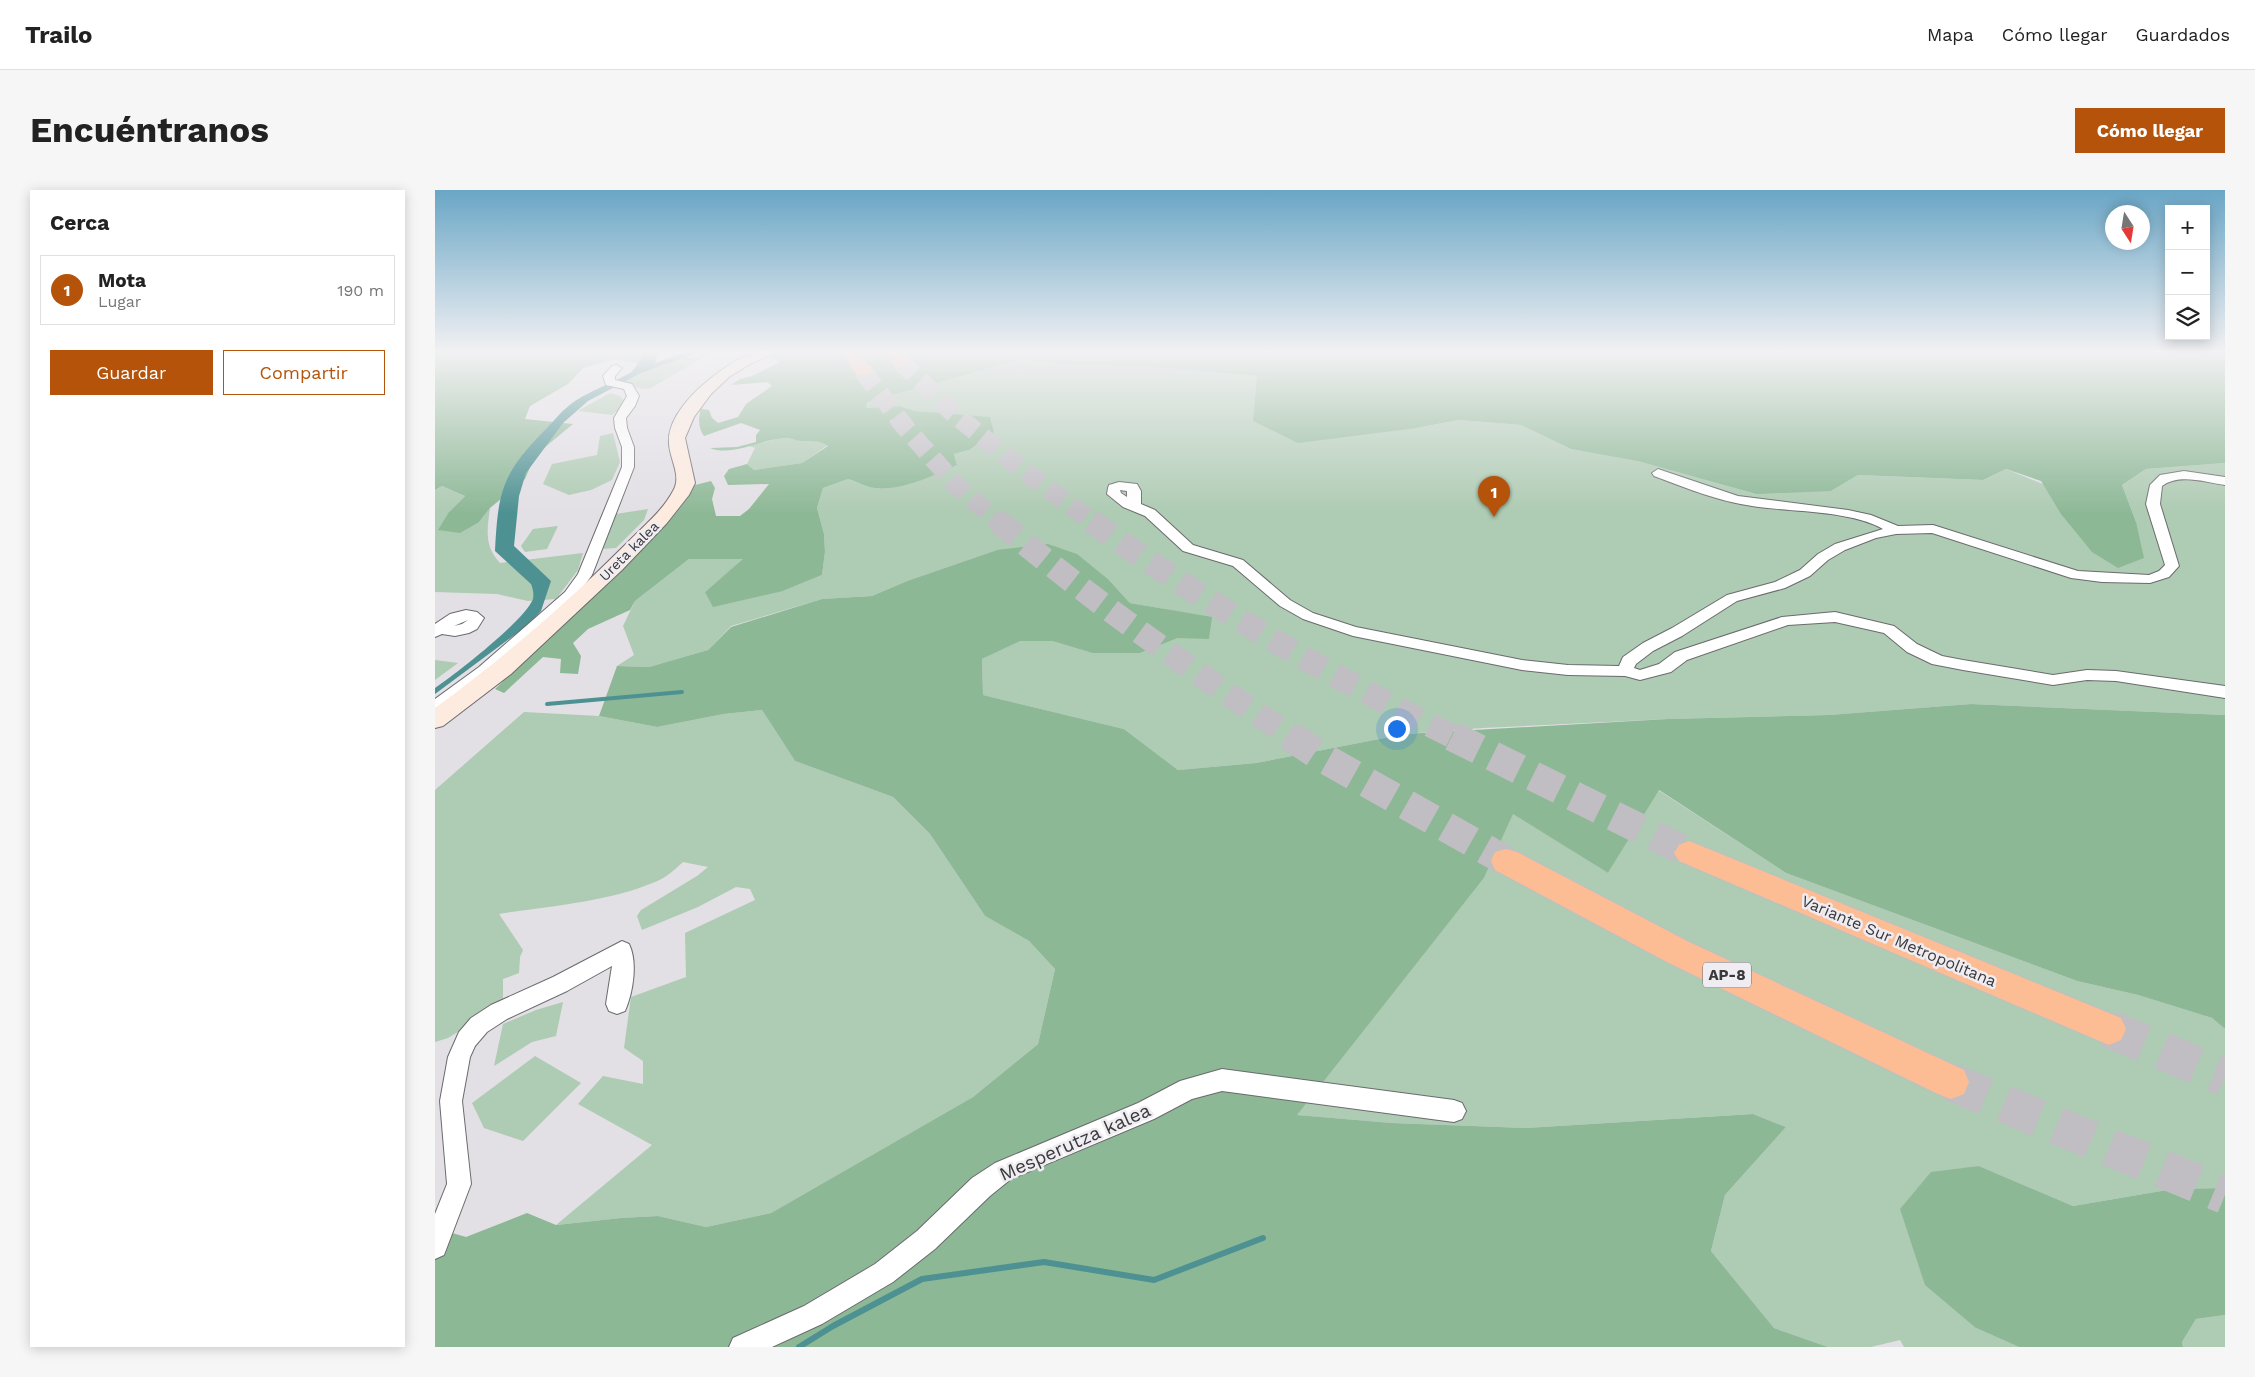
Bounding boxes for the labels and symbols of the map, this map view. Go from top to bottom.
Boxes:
north arrow [2105,205,2150,250]
pin: 1 [1478,476,1510,517]
street label: Ureta kalea [596,518,662,584]
your location [1384,716,1410,742]
street label: Variante Sur Metropolitana [1799,891,1999,991]
road number: AP-8 [1703,962,1751,988]
street label: Mesperutza kalea [996,1098,1154,1186]

